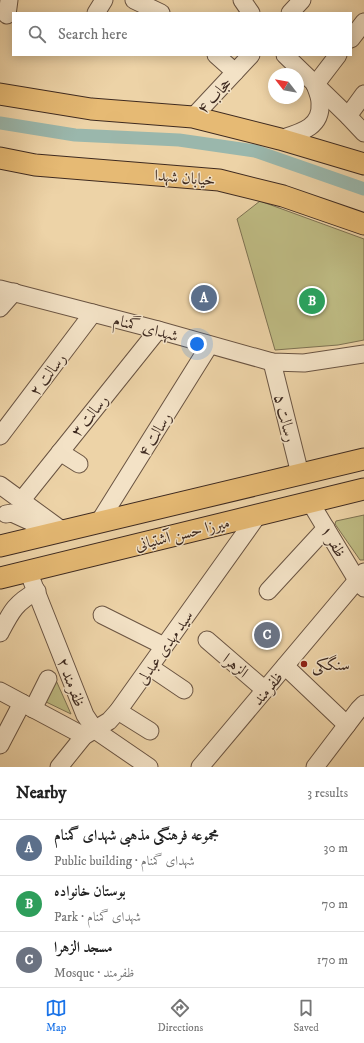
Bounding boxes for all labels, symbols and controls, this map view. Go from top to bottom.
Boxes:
search box [12,12,352,56]
icon: search [26,23,48,45]
text: Search here [58,25,127,44]
north arrow [268,68,304,104]
street label: حجاب ۴ [193,73,237,118]
street label: خیابان شهدا [154,165,216,191]
pin: A [191,283,217,313]
pin: B [299,286,325,316]
street label: شهدای گمنام [110,309,181,350]
your location [187,334,207,354]
street label: رسالت ۲ [25,349,70,400]
street label: رسالت ۳ [67,390,113,441]
street label: رسالت ۵ [269,392,301,444]
street label: رسالت ۴ [133,409,176,461]
street label: میرزا حسن آشتیانی [133,513,232,556]
street label: ظفر ۱ [316,522,350,561]
street label: سید مهدی عبدلی [132,607,198,689]
pin: C [254,620,280,650]
street label: الزهرا [218,649,252,682]
place label: سنگکی [312,654,350,676]
street label: ظفرمند ۲ [53,655,90,710]
marker: سنگکی [299,659,309,669]
street label: ظفرمند [248,668,288,710]
text: Nearby [16,782,66,804]
text: 3 results [307,785,348,801]
text: مجموعه فرهنگی مذهبی شهدای گمنام [54,826,219,845]
text: A [25,840,33,856]
text: 30 m [324,840,348,856]
text: Public building · شهدای گمنام [54,853,195,869]
text: بوستان خانواده [54,882,126,901]
text: B [25,896,33,912]
text: 70 m [322,896,348,912]
text: Park · شهدای گمنام [54,909,141,925]
text: مسجد الزهرا [54,938,113,957]
text: C [25,952,33,968]
text: 170 m [317,952,348,968]
text: Mosque · ظفرمند [54,965,134,981]
tab: Map [45,997,67,1035]
tab: Directions [158,997,203,1035]
tab: Saved [294,997,319,1035]

